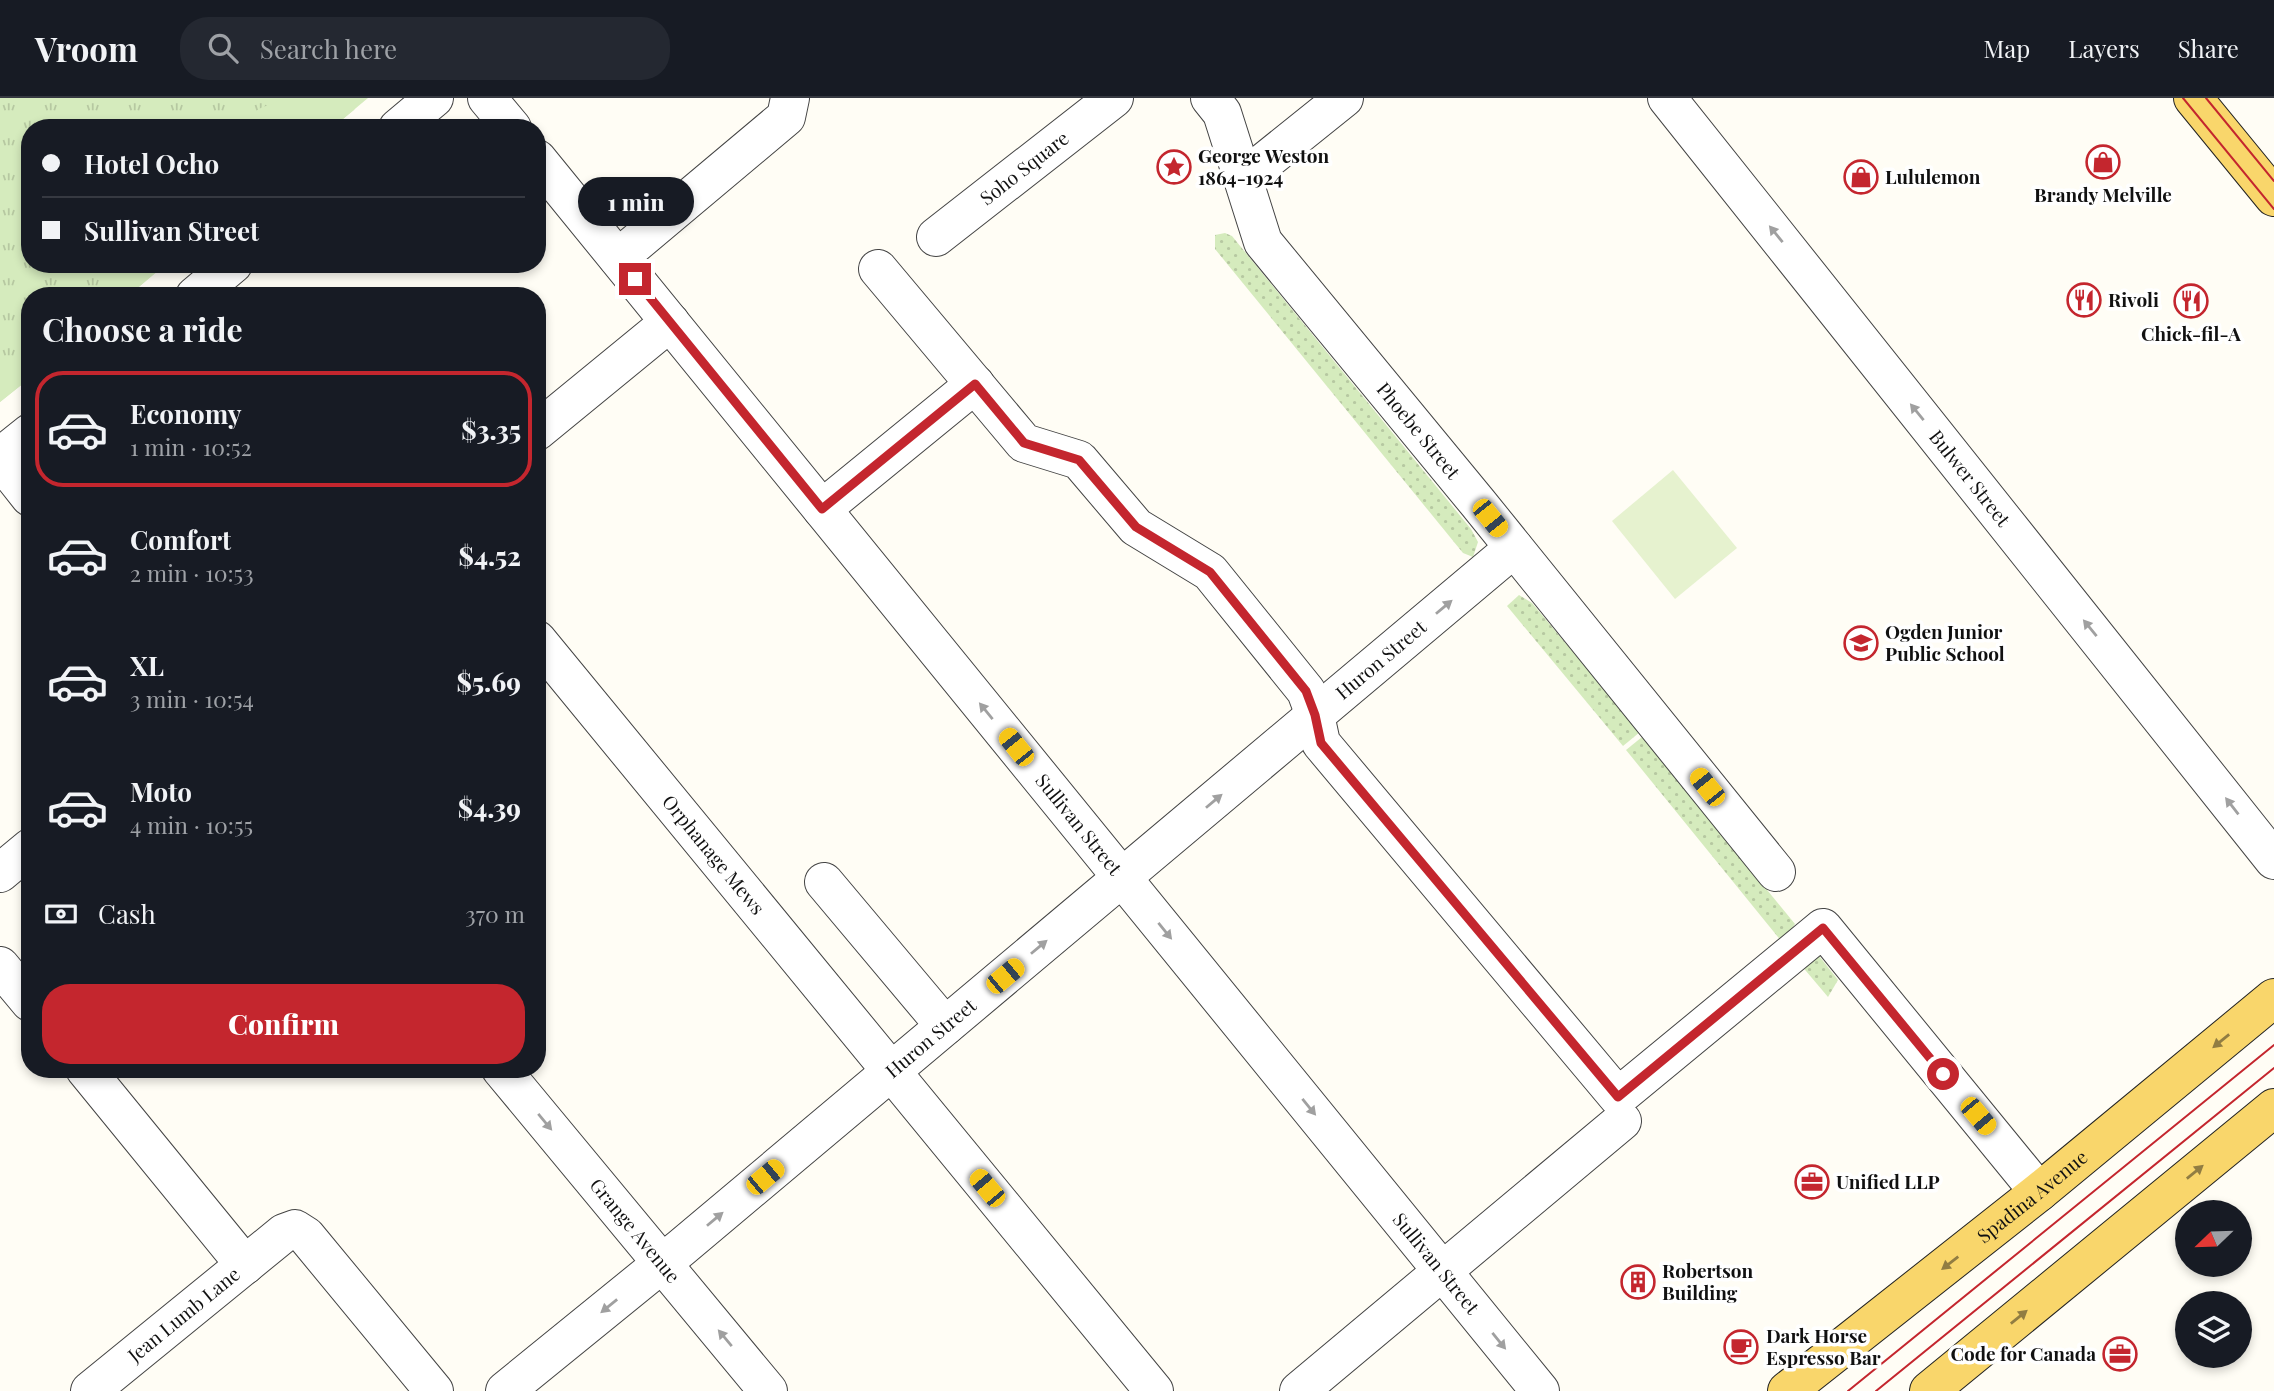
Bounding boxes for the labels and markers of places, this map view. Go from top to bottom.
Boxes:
place label: George Weston 1864-1924 [1198,142,1329,190]
shop icon: Brandy Melville [2084,143,2122,181]
place icon: George Weston 1864-1924 [1155,148,1193,186]
shop icon: Lululemon [1842,158,1880,196]
place label: Lululemon [1885,163,1981,189]
place label: Brandy Melville [2034,181,2172,207]
restaurant icon: Rivoli [2065,281,2103,319]
restaurant icon: Chick-fil-A [2172,282,2210,320]
place label: Rivoli [2108,286,2159,312]
place label: Chick-fil-A [2141,320,2241,346]
place label: Ogden Junior Public School [1885,618,2005,666]
school or university icon: Ogden Junior Public School [1842,624,1880,662]
office icon: Unified LLP [1793,1163,1831,1201]
place label: Unified LLP [1836,1168,1940,1194]
place label: Robertson Building [1662,1257,1754,1305]
building icon: Robertson Building [1619,1263,1657,1301]
place label: Dark Horse Espresso Bar [1766,1322,1881,1370]
cafe icon: Dark Horse Espresso Bar [1722,1328,1760,1366]
office icon: Code for Canada [2101,1335,2139,1373]
place label: Code for Canada [1951,1340,2096,1366]

